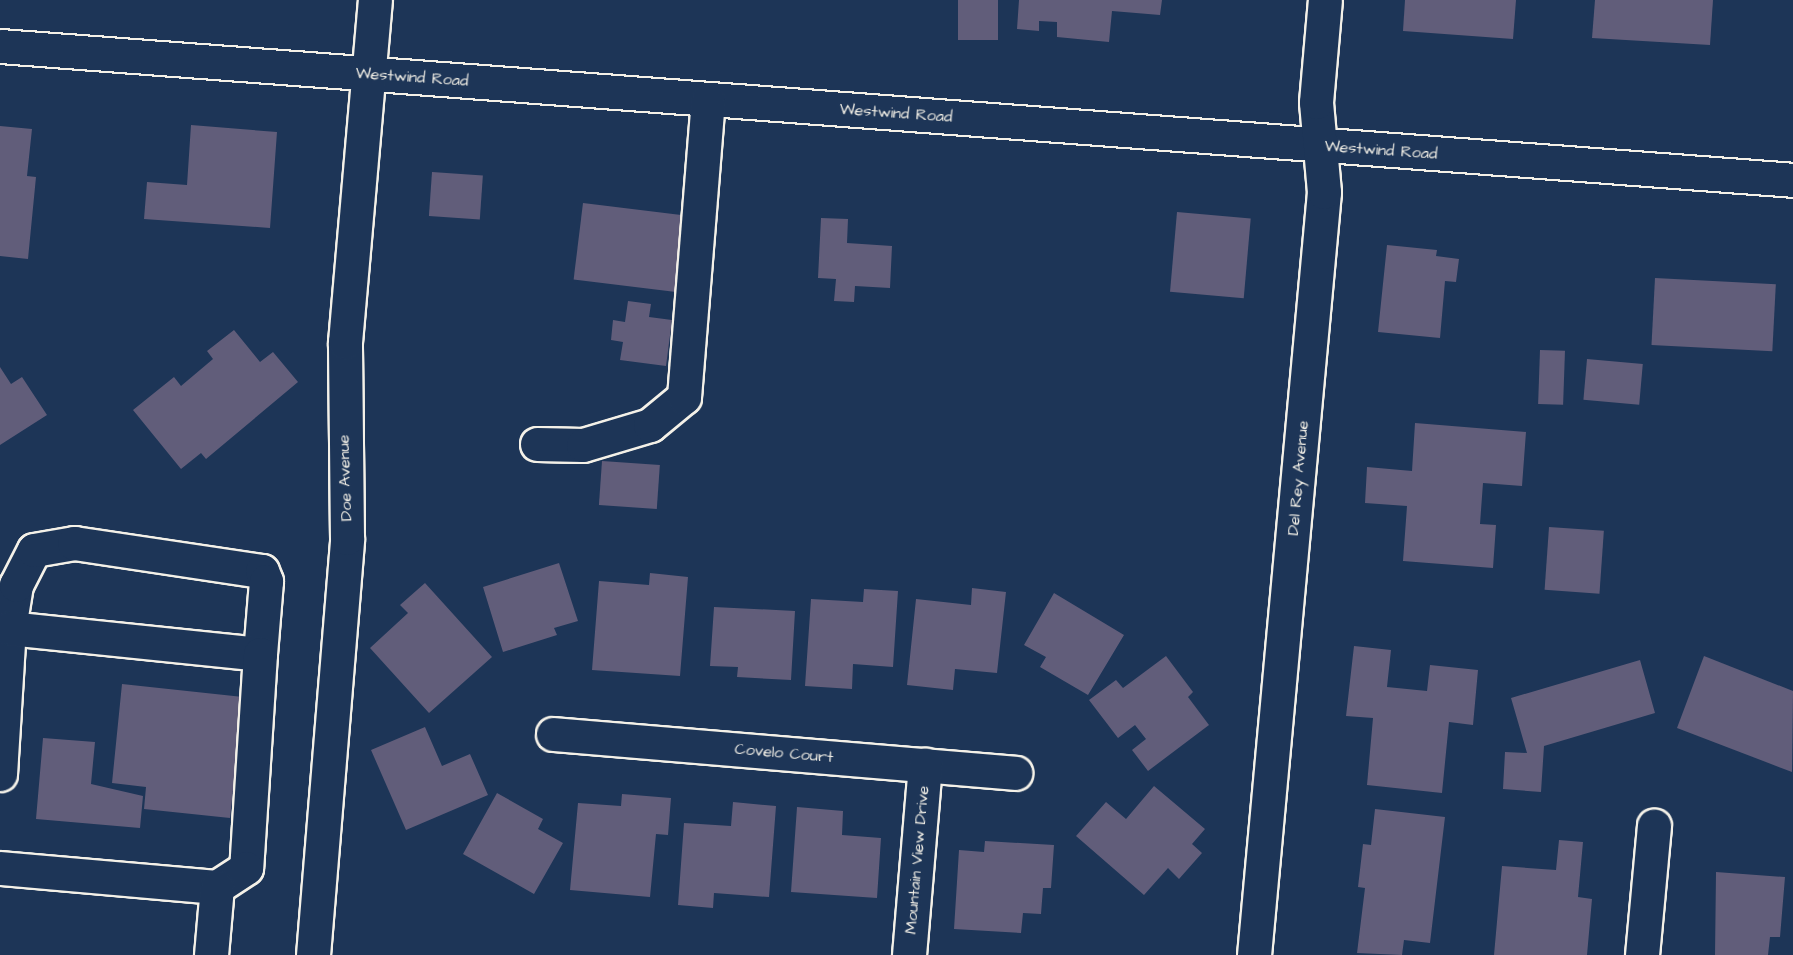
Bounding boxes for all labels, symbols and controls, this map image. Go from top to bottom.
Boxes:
street label: Westwind Road [355,63,469,91]
street label: Westwind Road [839,99,953,127]
street label: Westwind Road [1324,136,1438,164]
street label: Del Rey Avenue [1283,420,1313,536]
street label: Doe Avenue [334,434,356,522]
street label: Covelo Court [734,739,834,767]
street label: Mountain View Drive [901,785,933,935]

